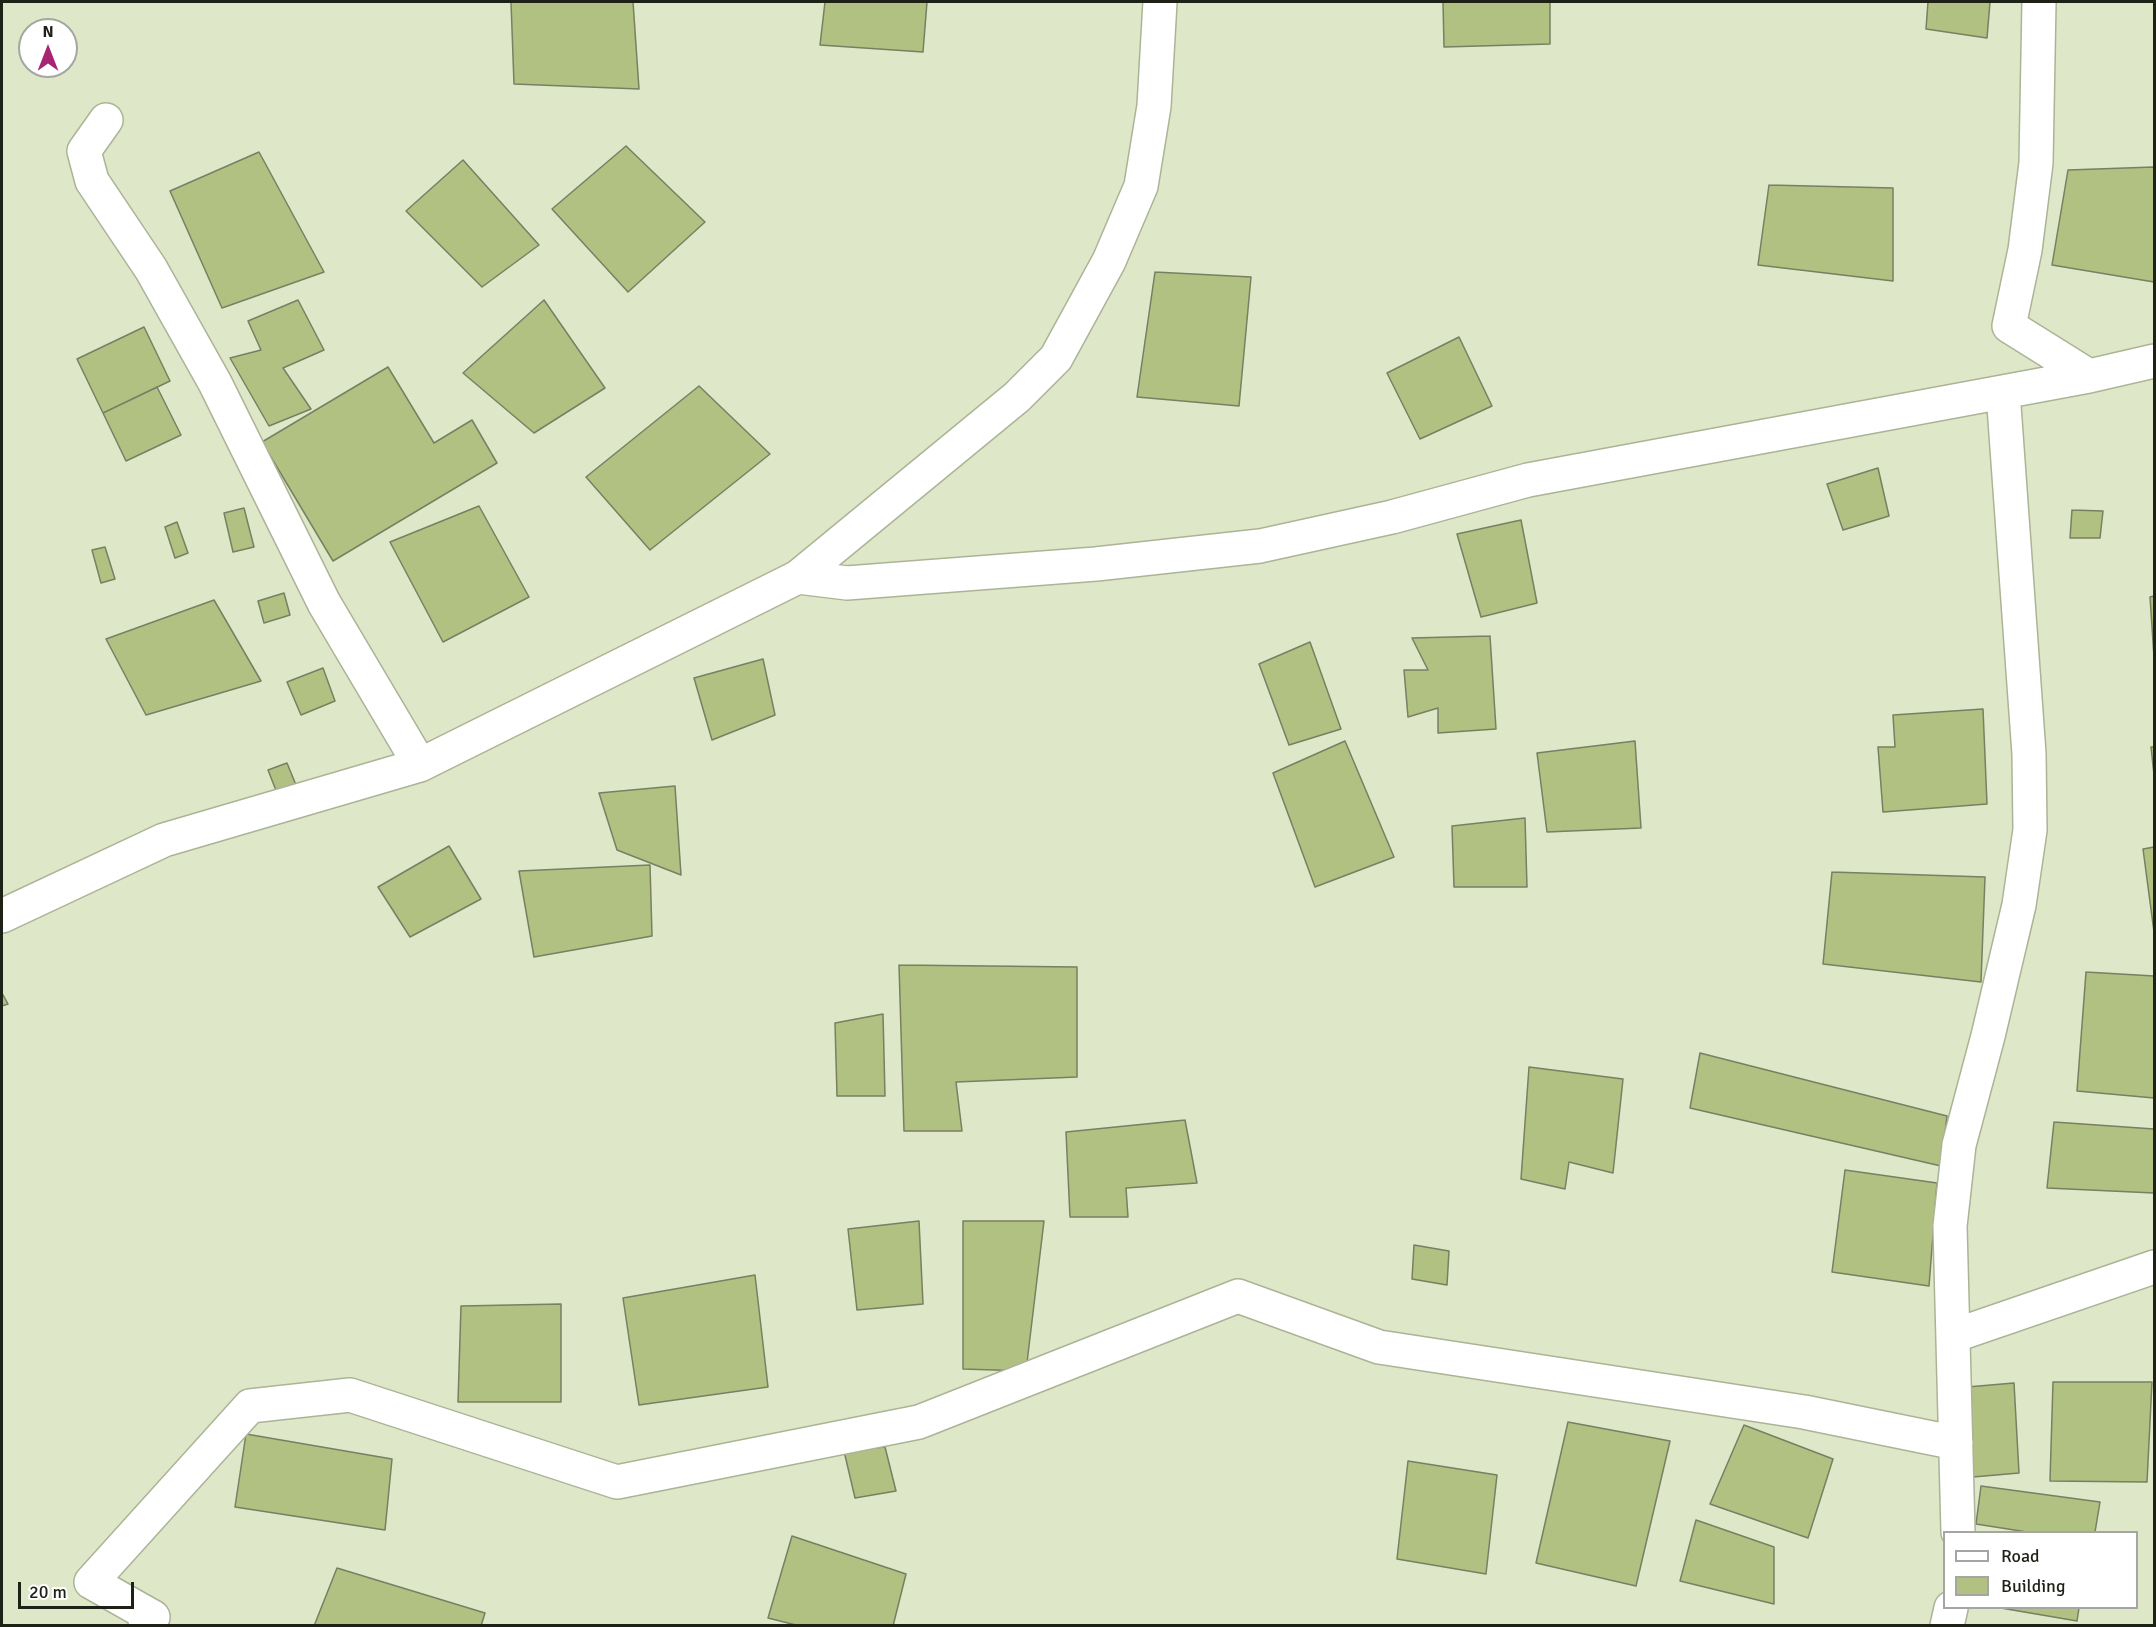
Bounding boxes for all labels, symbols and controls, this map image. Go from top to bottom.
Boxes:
north arrow [18,18,78,78]
text: N [42,22,54,42]
legend [1943,1531,2138,1609]
text: Road [2001,1545,2040,1567]
scale bar [21,1570,136,1608]
text: Building [2001,1575,2065,1597]
text: 20 m [29,1581,67,1603]

